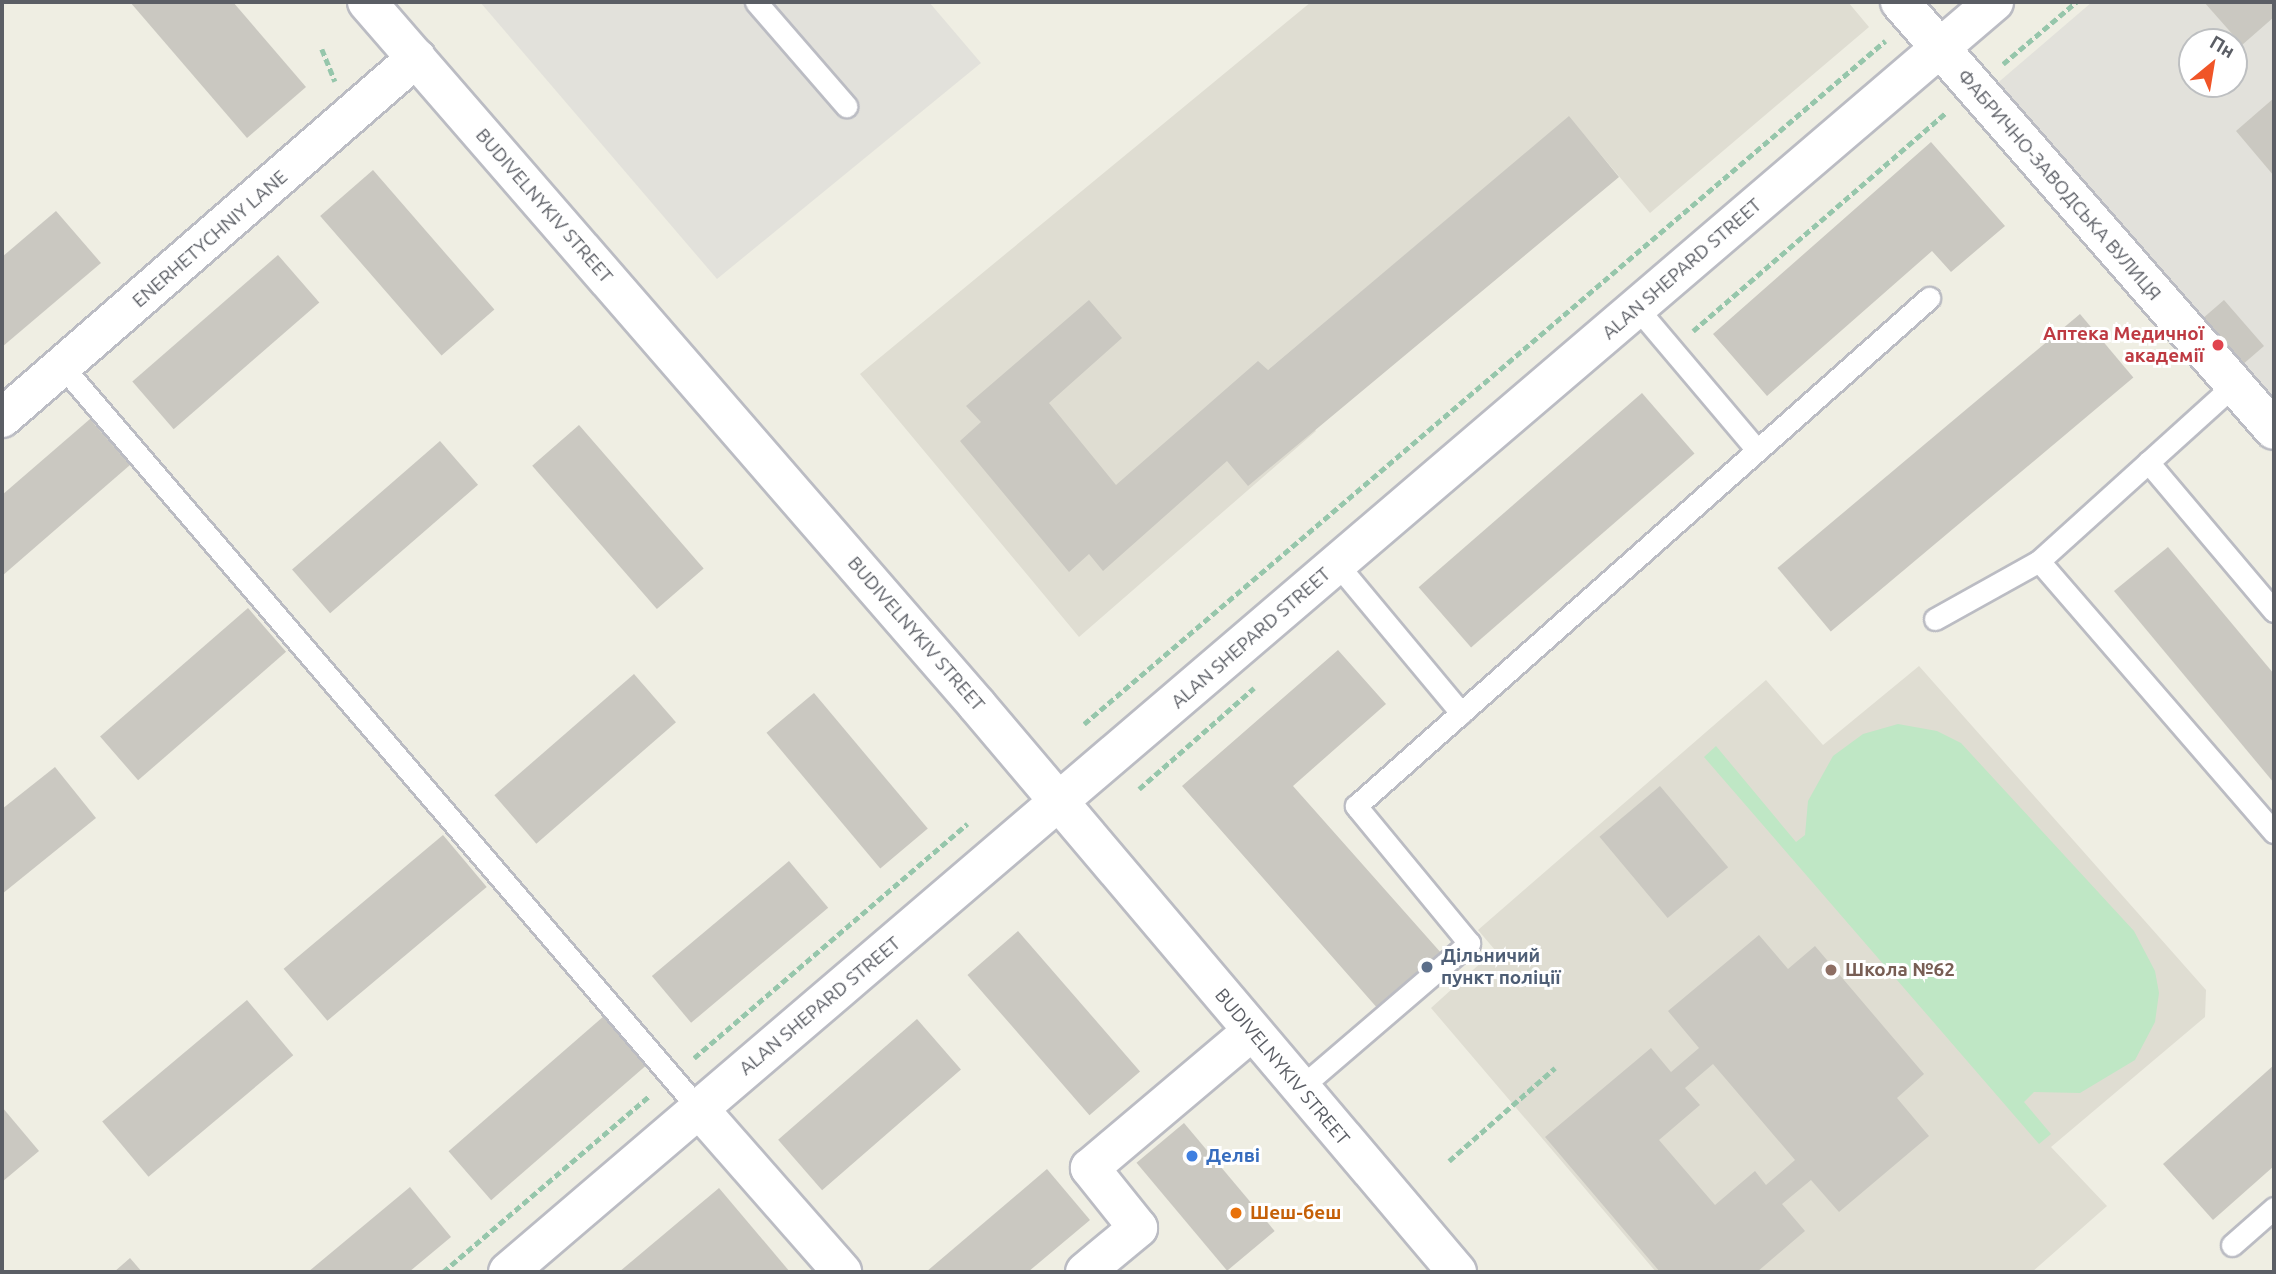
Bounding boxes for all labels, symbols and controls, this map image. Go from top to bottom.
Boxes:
north arrow [2178,28,2248,98]
text: Пн [2206,31,2239,62]
street label: ФАБРИЧНО-ЗАВОДСЬКА ВУЛИЦЯ [1952,65,2166,305]
street label: BUDIVELNYKIV STREET [471,124,617,288]
street label: ENERHETYCHNIY LANE [128,166,292,312]
street label: ALAN SHEPARD STREET [1598,194,1766,344]
place label: Аптека Медичної академії [2043,323,2204,367]
marker: Аптека Медичної академії [2210,337,2226,353]
street label: BUDIVELNYKIV STREET [843,552,989,716]
street label: ALAN SHEPARD STREET [1167,563,1335,713]
street label: ALAN SHEPARD STREET [735,932,905,1080]
place label: Дільничий пункт поліції [1441,945,1561,989]
marker: Дільничий пункт поліції [1419,959,1435,975]
place label: Школа №62 [1845,959,1955,981]
marker: Школа №62 [1823,962,1839,978]
street label: BUDIVELNYKIV STREET [1210,984,1354,1150]
place label: Делві [1206,1145,1260,1167]
marker: Делві [1184,1148,1200,1164]
place label: Шеш-беш [1250,1202,1341,1224]
marker: Шеш-беш [1228,1205,1244,1221]

